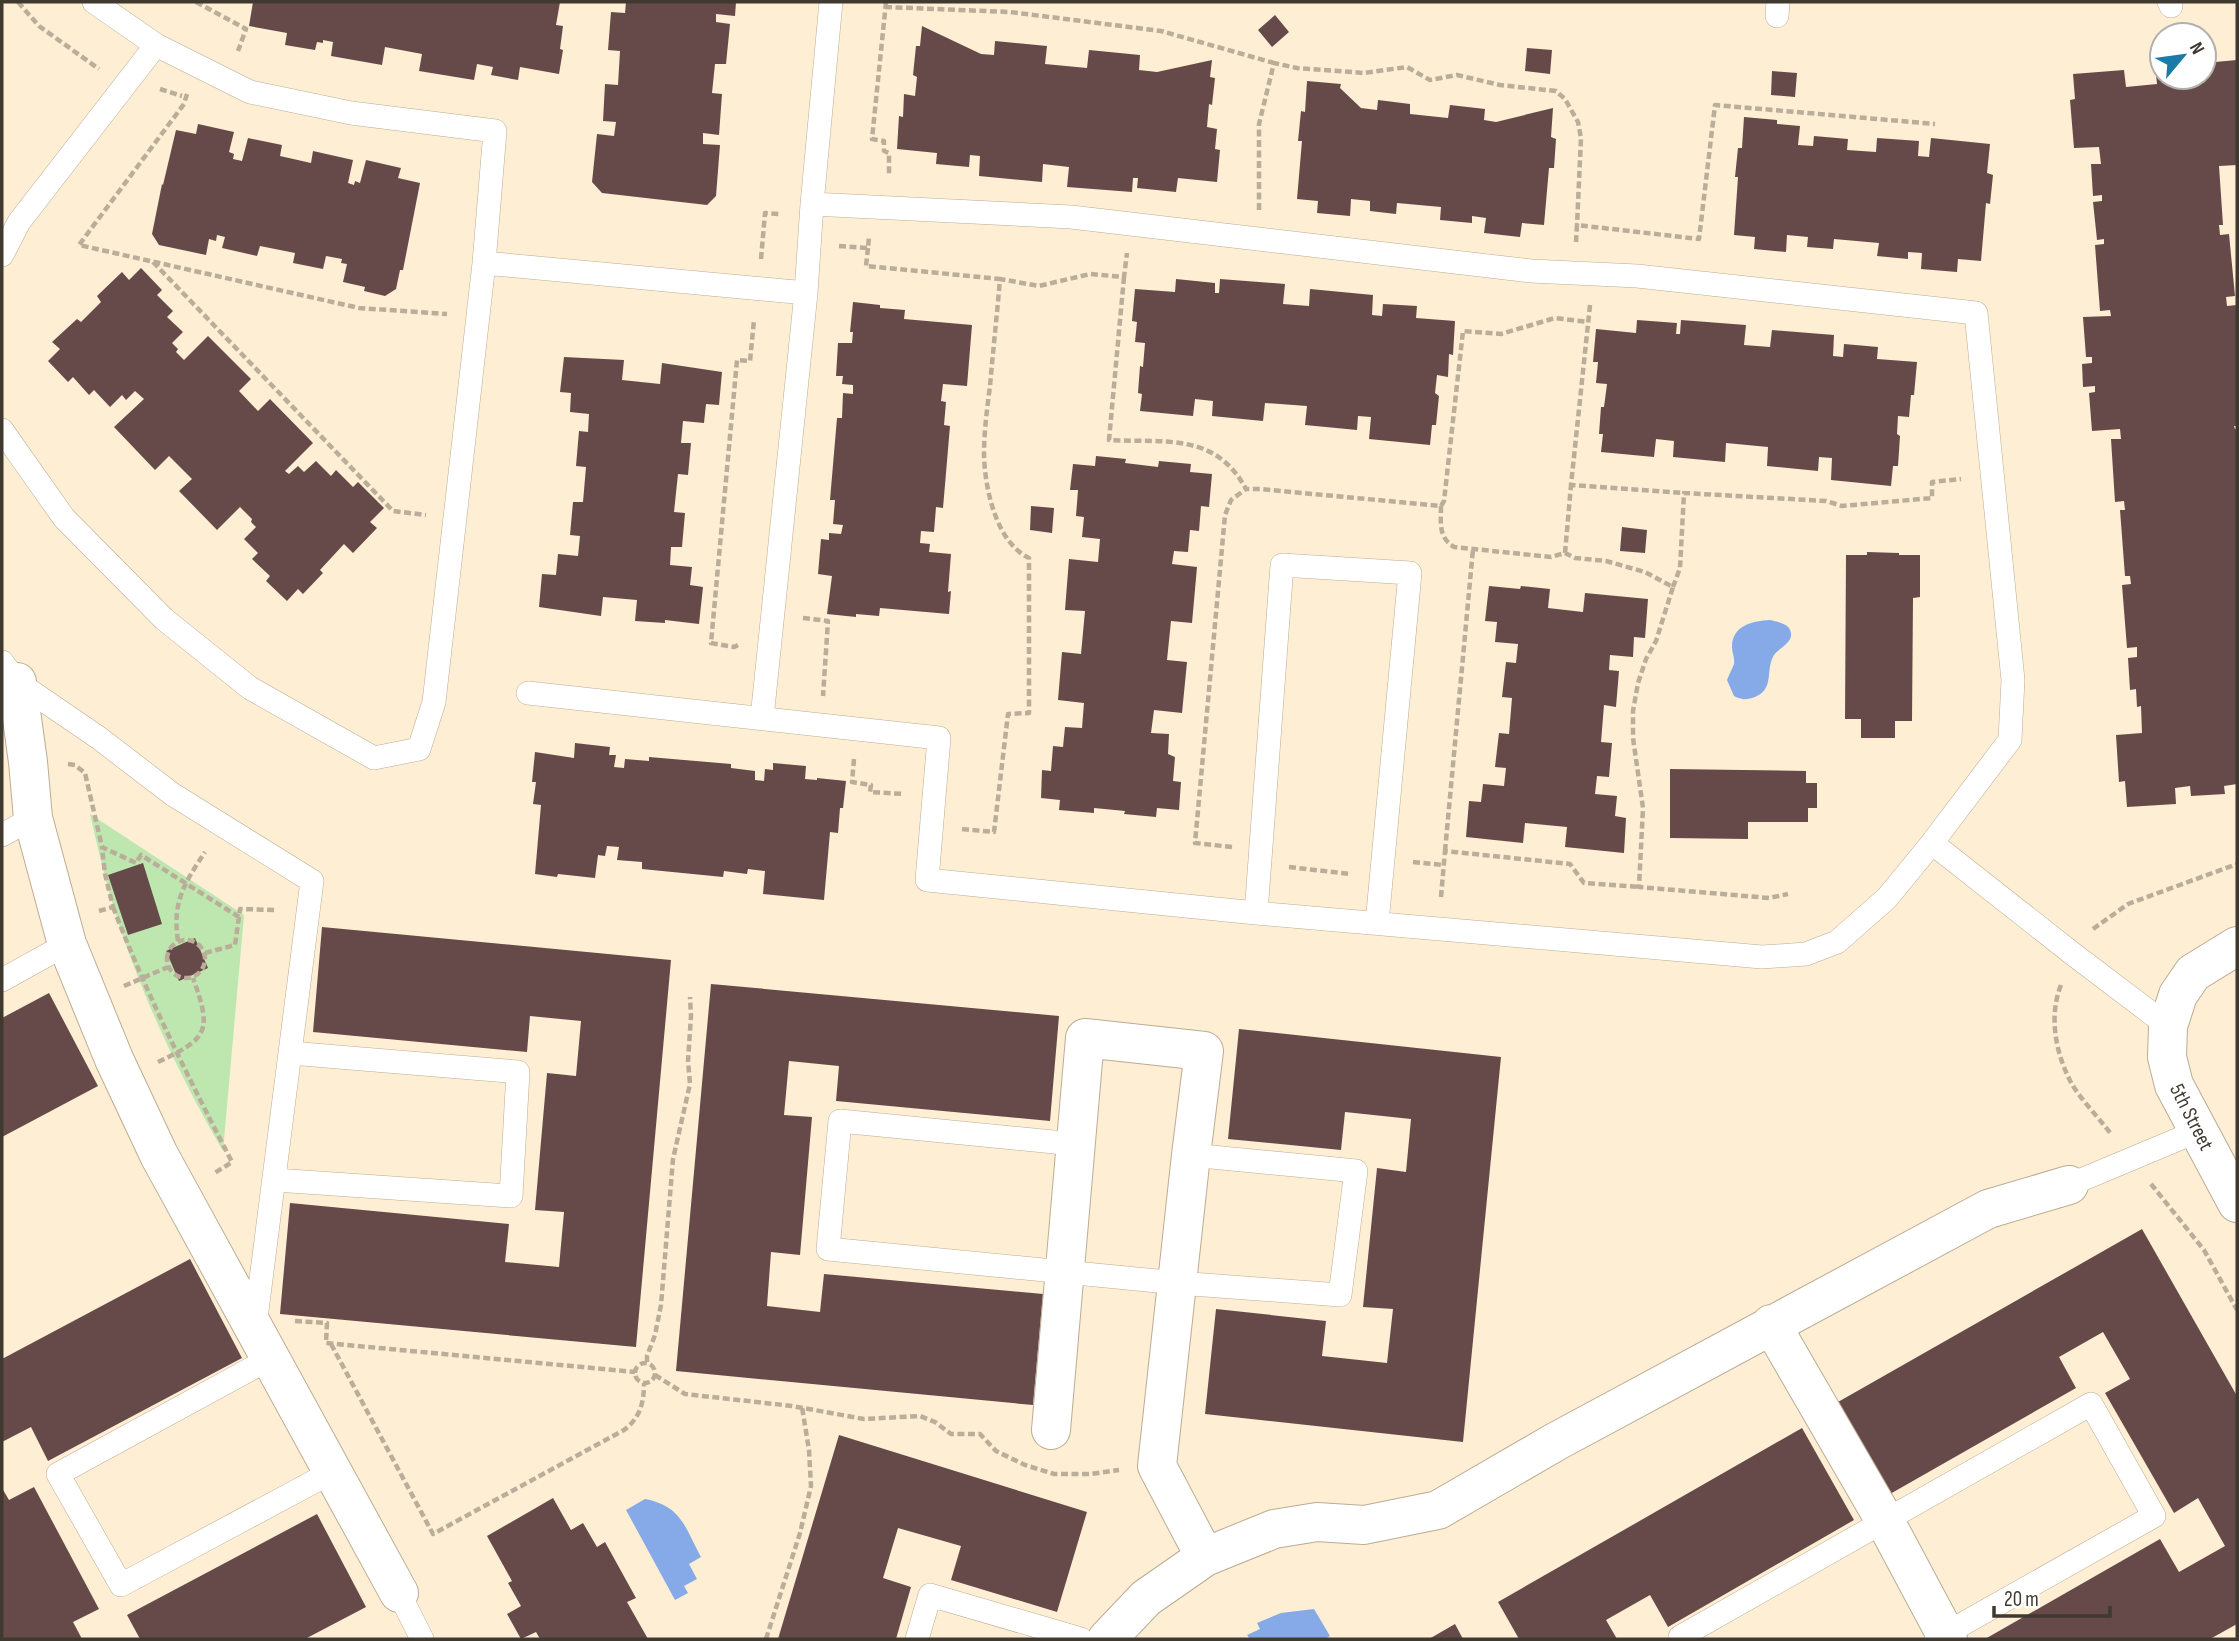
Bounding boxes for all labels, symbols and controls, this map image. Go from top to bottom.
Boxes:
north arrow [2148,21,2218,91]
text: N [2184,38,2209,59]
street label: 5th Street [2164,1080,2219,1155]
scale bar [1994,1574,2110,1618]
text: 20 m [2004,1587,2039,1612]

